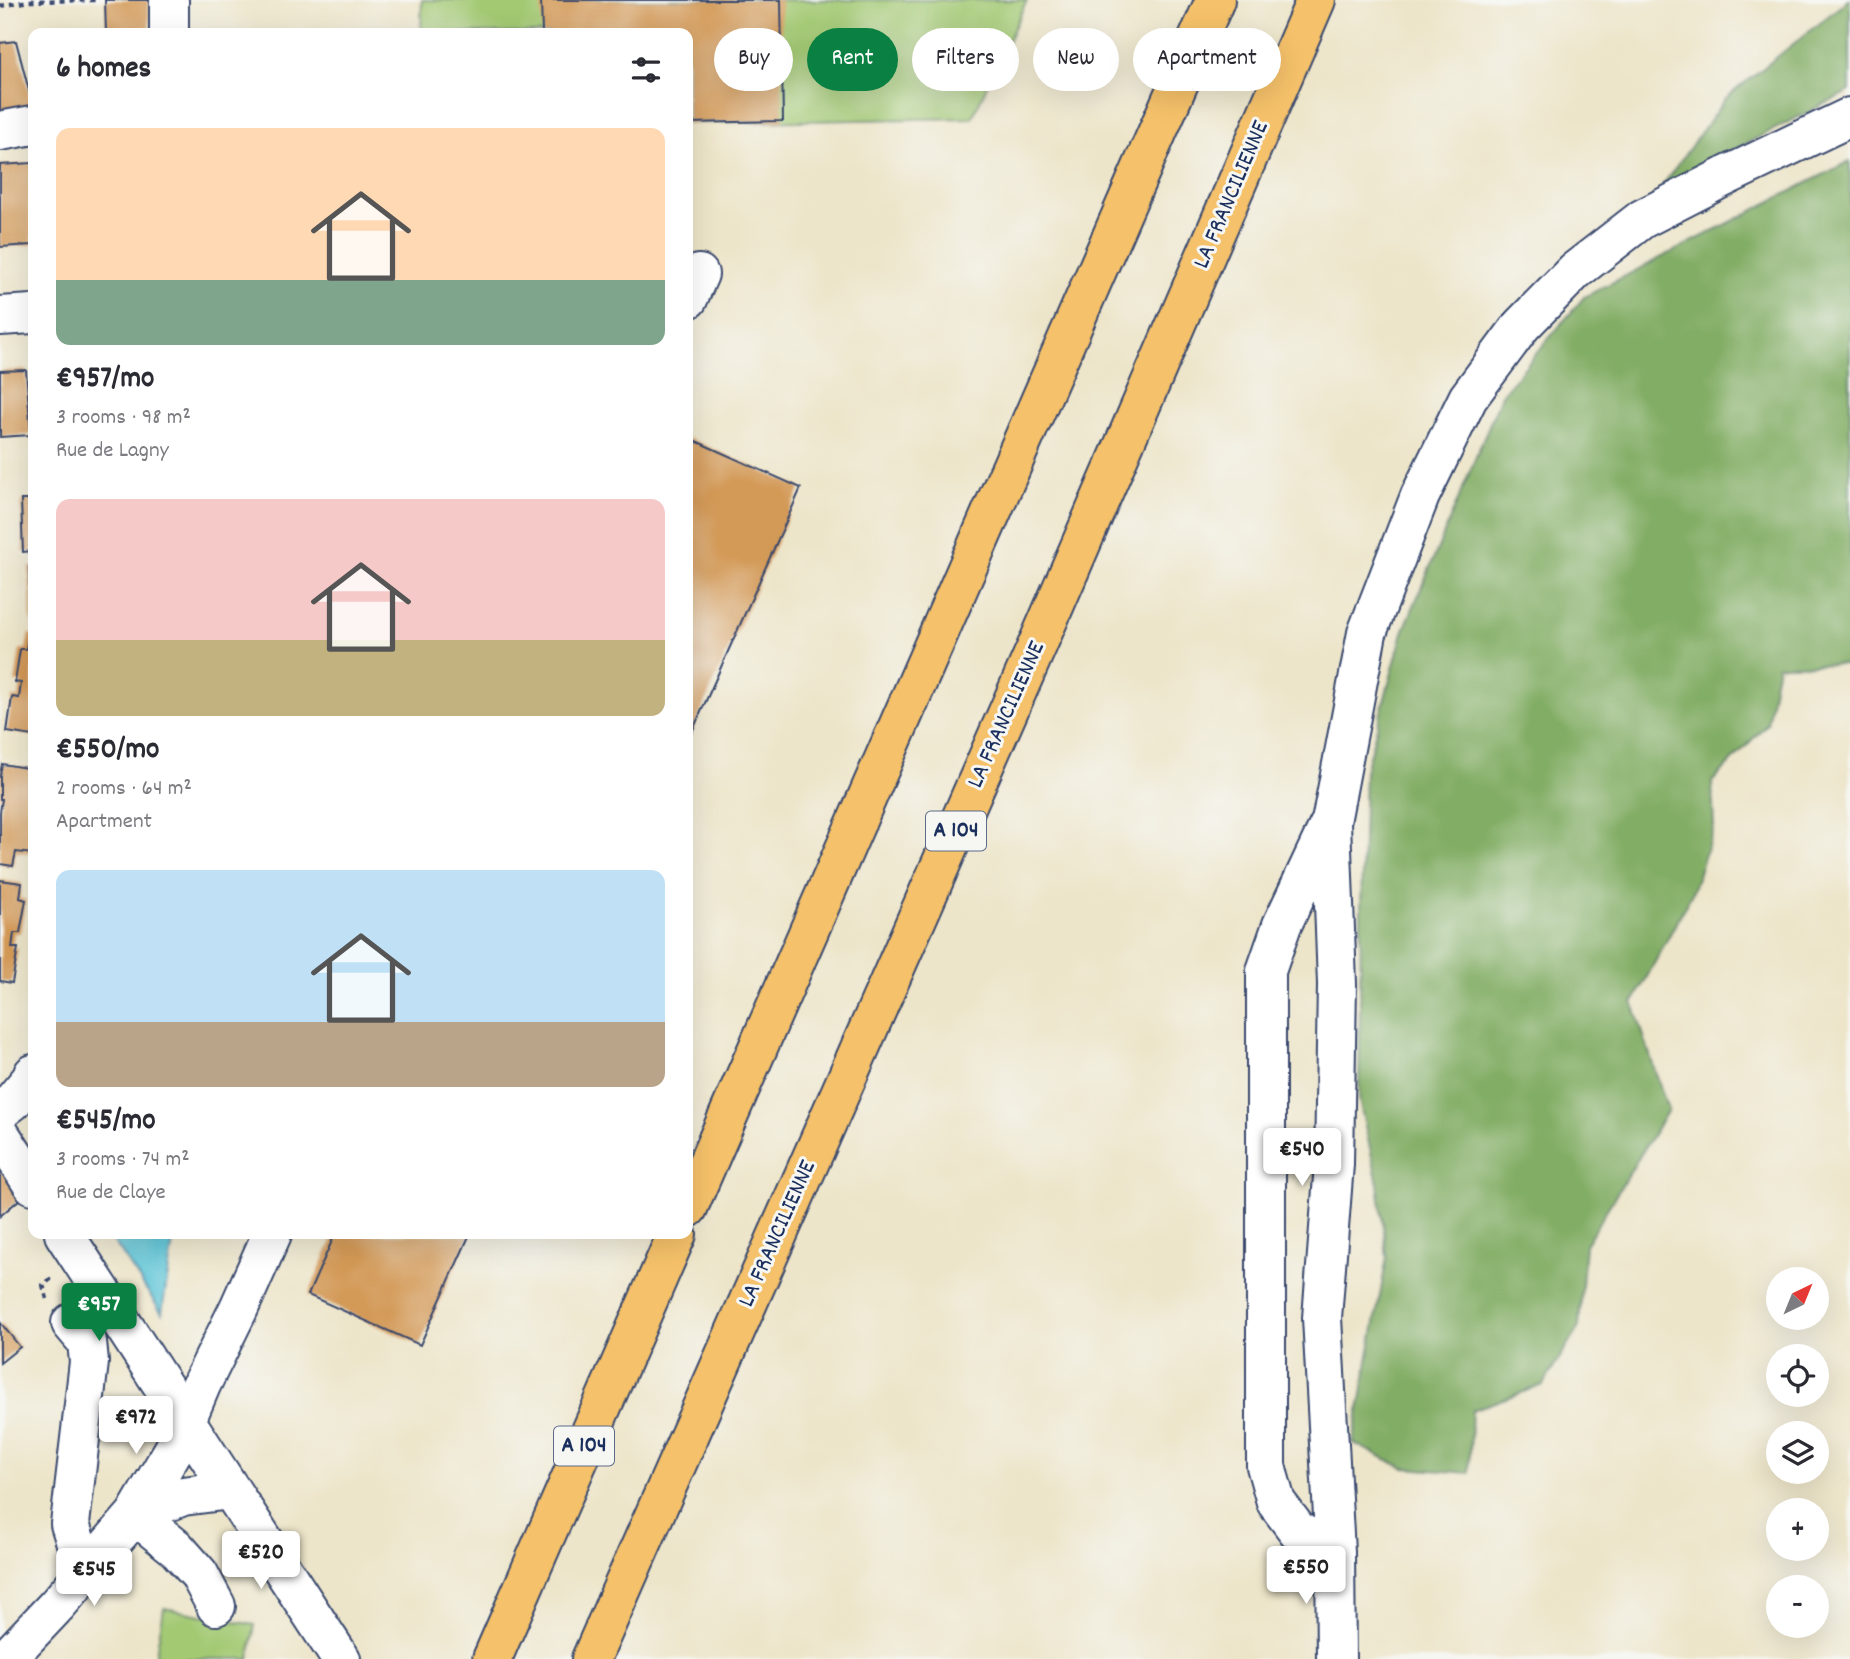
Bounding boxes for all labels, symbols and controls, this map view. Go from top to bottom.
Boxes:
chip: Buy [714,28,793,91]
chip: Rent [807,28,898,91]
chip: Filters [912,28,1019,91]
chip: New [1033,28,1119,91]
chip: Apartment [1133,28,1281,91]
text: 6 homes [56,49,151,92]
icon: filters [627,51,665,89]
street label: LA FRANCILIENNE [1186,116,1279,274]
icon: home [298,173,424,299]
text: €957/mo [56,359,154,402]
text: 3 rooms · 98 m² [56,402,191,435]
text: Rue de Lagny [56,435,169,468]
icon: home [298,544,424,670]
street label: LA FRANCILIENNE [959,636,1055,794]
text: €550/mo [56,730,159,773]
text: 2 rooms · 64 m² [56,773,192,806]
text: Apartment [56,806,152,839]
road number: A 104 [926,811,986,850]
icon: home [298,915,424,1041]
text: €545/mo [56,1101,155,1144]
pin: €540 [1261,1128,1343,1188]
text: €540 [1279,1134,1325,1167]
text: 3 rooms · 74 m² [56,1144,190,1177]
street label: LA FRANCILIENNE [730,1155,826,1313]
text: Rue de Claye [56,1177,166,1210]
north arrow [1766,1267,1829,1330]
map controls [1766,1267,1829,1638]
pin: €957 [58,1284,140,1343]
text: €957 [78,1289,120,1322]
button: locate [1766,1344,1829,1407]
pin: €972 [95,1396,177,1456]
text: €972 [115,1402,157,1435]
button: layers [1766,1421,1829,1484]
road number: A 104 [554,1427,614,1466]
button: + [1766,1498,1829,1561]
pin: €520 [220,1532,302,1591]
text: €520 [238,1537,284,1570]
pin: €550 [1265,1546,1347,1606]
pin: €545 [53,1548,135,1608]
text: €550 [1283,1552,1329,1585]
text: €545 [72,1554,116,1587]
button: − [1766,1575,1829,1638]

